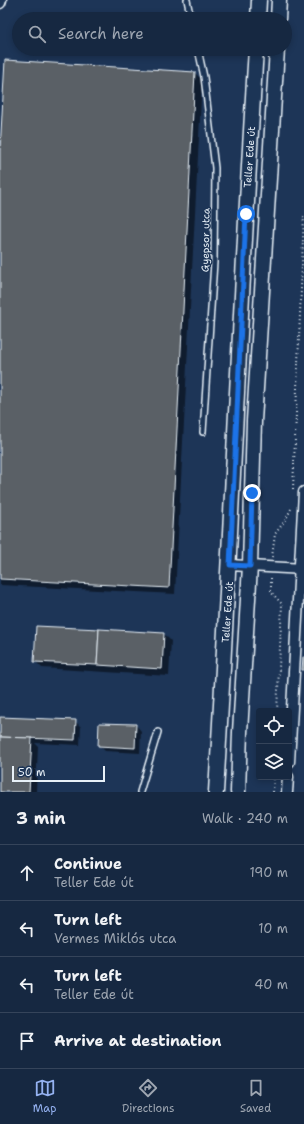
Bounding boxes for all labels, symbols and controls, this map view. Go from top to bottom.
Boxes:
search box [12,12,292,56]
icon: search [26,23,48,45]
text: Search here [58,24,144,44]
street label: Teller Ede út [241,126,258,188]
route start [237,205,255,223]
street label: Gyepsor utca [198,207,213,272]
route end [243,484,261,502]
street label: Teller Ede út [219,581,236,643]
map controls [256,708,292,780]
button: locate [256,708,292,744]
button: layers [256,744,292,780]
scale bar [12,764,105,783]
text: 50 m [18,765,46,780]
text: 3 min [16,807,66,829]
text: Walk · 240 m [202,810,288,827]
text: Continue [54,854,122,874]
icon: ahead [16,862,38,884]
text: 190 m [249,864,288,881]
text: Teller Ede út [54,874,134,891]
text: Turn left [54,910,122,930]
icon: left [16,918,38,940]
text: 10 m [258,920,288,937]
text: Vermes Miklós utca [54,930,176,947]
text: Turn left [54,966,122,986]
icon: left [16,974,38,996]
text: 40 m [254,976,288,993]
text: Teller Ede út [54,986,134,1003]
icon: arrive [16,1030,38,1052]
text: Arrive at destination [54,1031,222,1051]
tab: Map [33,1077,56,1116]
tab: Directions [122,1077,174,1116]
tab: Saved [240,1077,271,1116]

